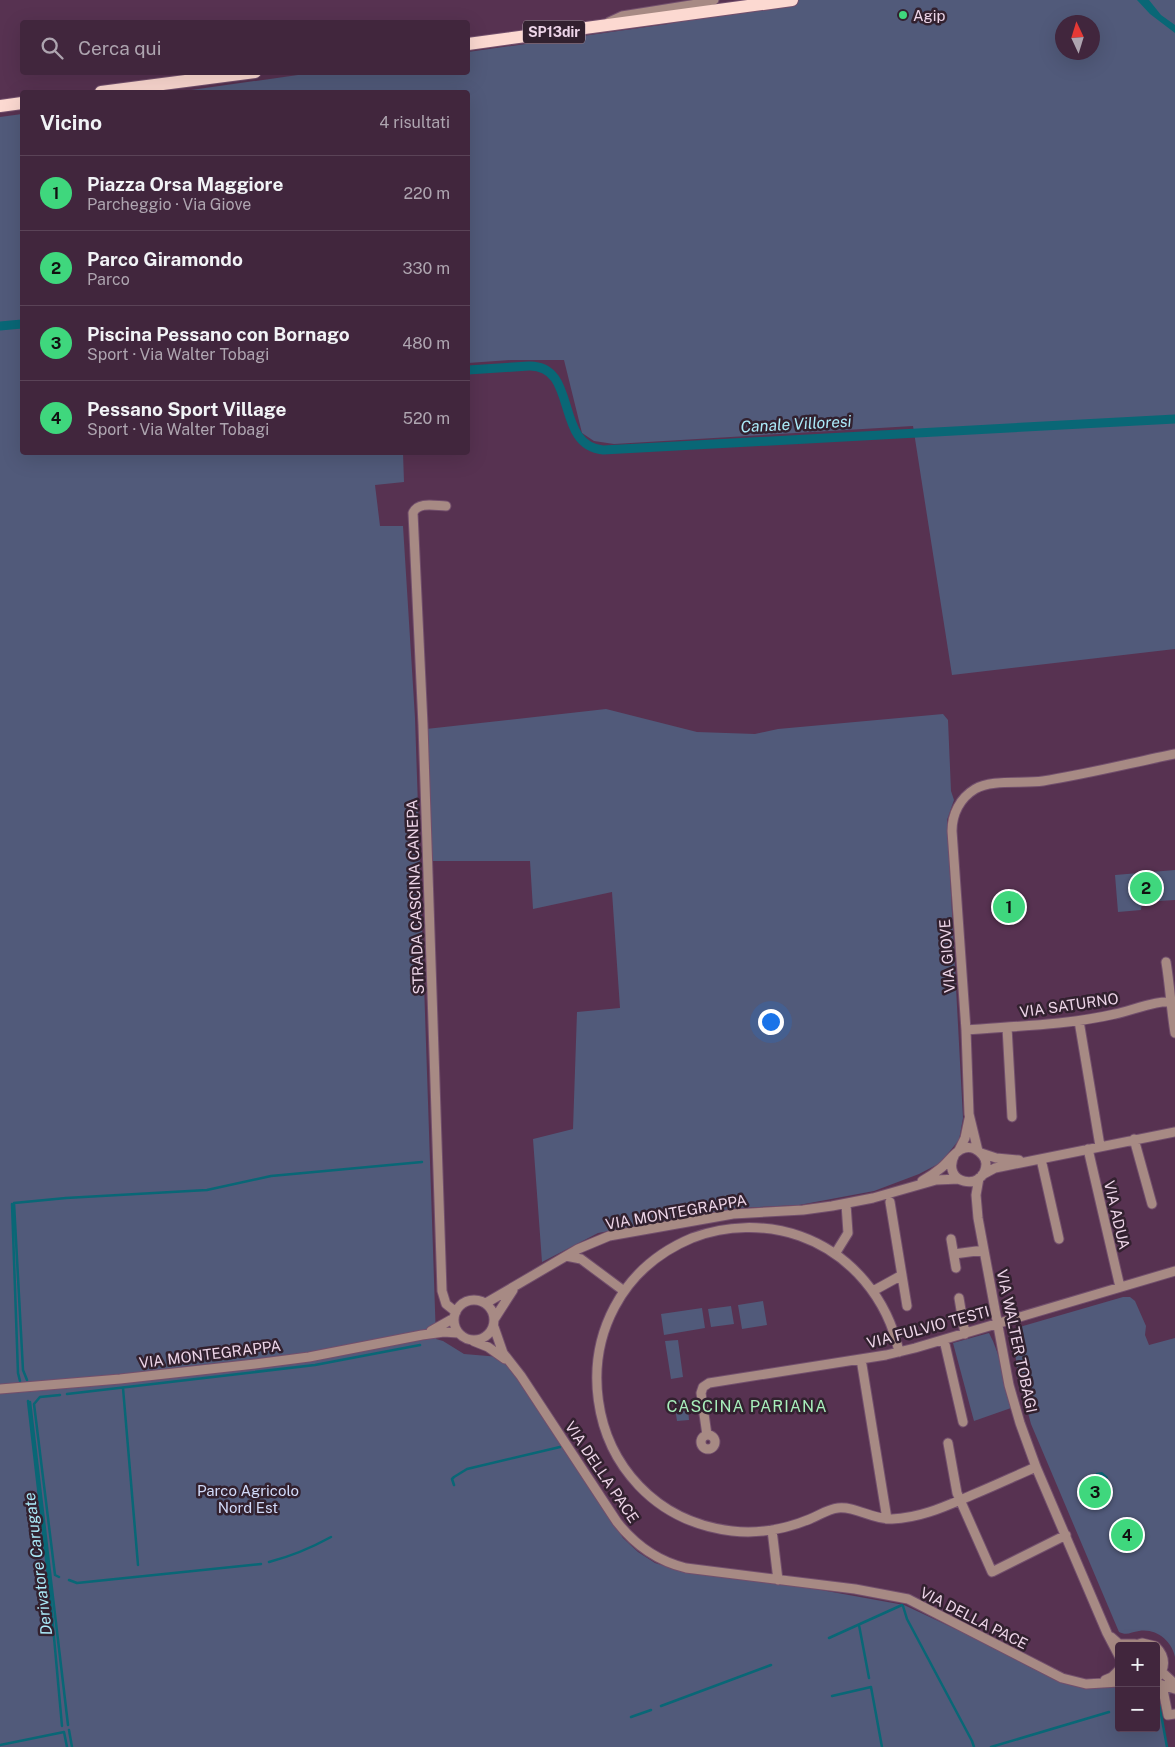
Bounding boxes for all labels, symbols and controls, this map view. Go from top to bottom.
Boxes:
place label: Agip [913,7,946,24]
marker: Agip [897,9,909,21]
north arrow [1055,15,1100,60]
search box [20,20,470,75]
road number: SP13dir [523,21,585,44]
icon: search [38,34,66,62]
text: Cerca qui [78,37,161,59]
text: Vicino [40,110,102,135]
text: 4 risultati [379,113,450,132]
text: Piazza Orsa Maggiore [87,173,283,195]
text: 1 [53,184,59,203]
text: 220 m [403,184,450,203]
text: Parcheggio · Via Giove [87,195,251,214]
text: Parco Giramondo [87,248,243,270]
text: 2 [51,259,61,278]
text: 330 m [403,259,450,278]
text: Parco [87,270,130,289]
text: Piscina Pessano con Bornago [87,323,350,345]
text: 3 [51,334,61,353]
text: 480 m [402,334,450,353]
text: Sport · Via Walter Tobagi [87,345,269,364]
text: Pessano Sport Village [87,398,287,420]
text: 4 [51,409,61,428]
text: 520 m [403,409,450,428]
water label: Canale Villoresi [740,412,852,436]
text: Sport · Via Walter Tobagi [87,420,269,439]
street label: STRADA CASCINA CANEPA [403,799,427,995]
pin: 2 [1130,869,1162,907]
pin: 1 [993,888,1025,926]
street label: VIA GIOVE [936,918,958,994]
street label: VIA SATURNO [1018,990,1120,1020]
your location [758,1009,784,1035]
street label: VIA ADUA [1101,1179,1133,1252]
street label: VIA MONTEGRAPPA [604,1191,748,1233]
street label: VIA WALTER TOBAGI [994,1268,1040,1414]
street label: VIA FULVIO TESTI [865,1302,991,1352]
street label: VIA MONTEGRAPPA [138,1337,282,1371]
district label: CASCINA PARIANA [666,1397,828,1416]
street label: VIA DELLA PACE [562,1418,642,1526]
pin: 3 [1079,1473,1111,1511]
park label: Parco Agricolo Nord Est [197,1482,299,1516]
water label: Derivatore Carugate [20,1491,56,1637]
pin: 4 [1111,1516,1143,1554]
street label: VIA DELLA PACE [917,1583,1031,1653]
map controls [1115,1642,1160,1732]
button: + [1115,1642,1160,1687]
button: − [1115,1687,1160,1732]

